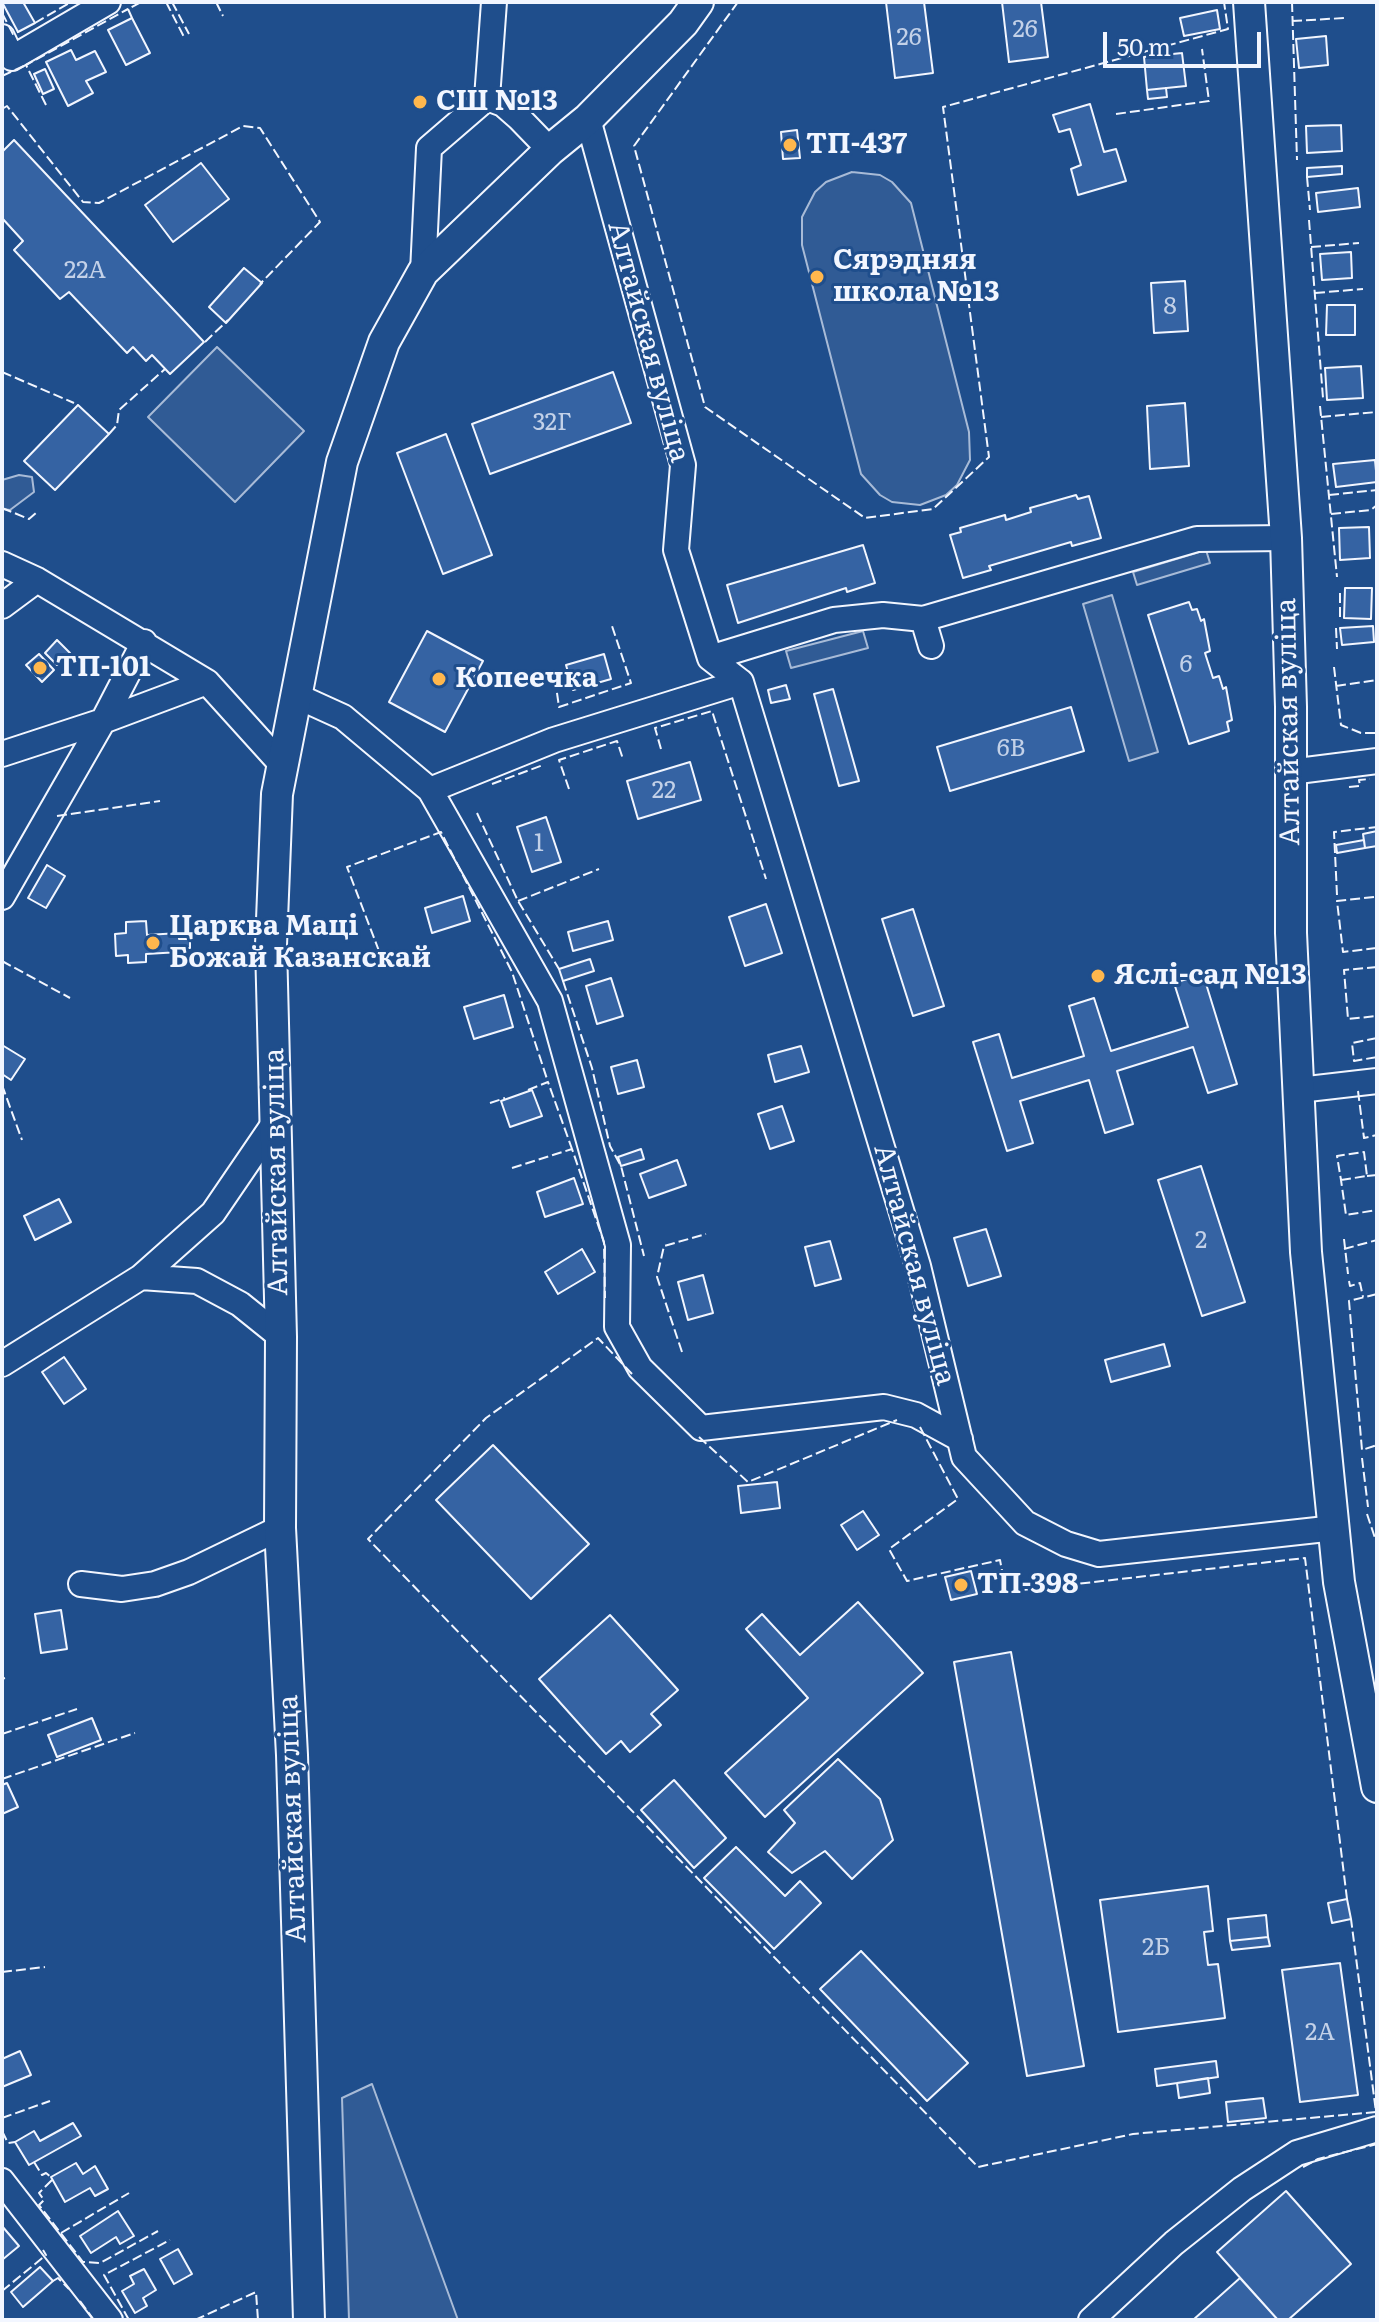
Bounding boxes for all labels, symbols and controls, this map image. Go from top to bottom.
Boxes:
house number: 26 [1012,16,1038,44]
scale bar [1107,16,1265,66]
house number: 26 [896,24,922,52]
text: 50 m [1117,28,1171,63]
place label: СШ №13 [436,85,558,119]
marker: СШ №13 [411,93,429,111]
place label: ТП-437 [806,128,907,162]
marker: ТП-437 [781,136,799,154]
street label: Алтайская вуліца [600,218,696,466]
place label: Сярэдняя школа №13 [833,244,1000,310]
house number: 22А [64,257,106,285]
marker: Сярэдняя школа №13 [808,268,826,286]
house number: 8 [1163,293,1177,321]
house number: 32Г [533,409,571,437]
street label: Алтайская вуліца [1270,598,1308,846]
place label: ТП-101 [56,651,151,685]
house number: 6 [1180,651,1192,679]
marker: ТП-101 [31,659,49,677]
place label: Копеечка [455,662,598,696]
marker: Копеечка [430,670,448,688]
house number: 6В [997,735,1025,763]
house number: 22 [652,777,676,805]
house number: 1 [534,830,544,858]
place label: Царква Маці Божай Казанскай [169,910,431,976]
marker: Царква Маці Божай Казанскай [144,934,162,952]
place label: Яслі-сад №13 [1114,959,1307,993]
marker: Яслі-сад №13 [1089,967,1107,985]
street label: Алтайская вуліца [258,1048,296,1296]
street label: Алтайская вуліца [866,1141,962,1389]
house number: 2 [1195,1227,1207,1255]
place label: ТП-398 [977,1568,1078,1602]
marker: ТП-398 [952,1576,970,1594]
street label: Алтайская вуліца [272,1694,314,1944]
house number: 2Б [1142,1934,1170,1962]
house number: 2А [1305,2019,1335,2047]

